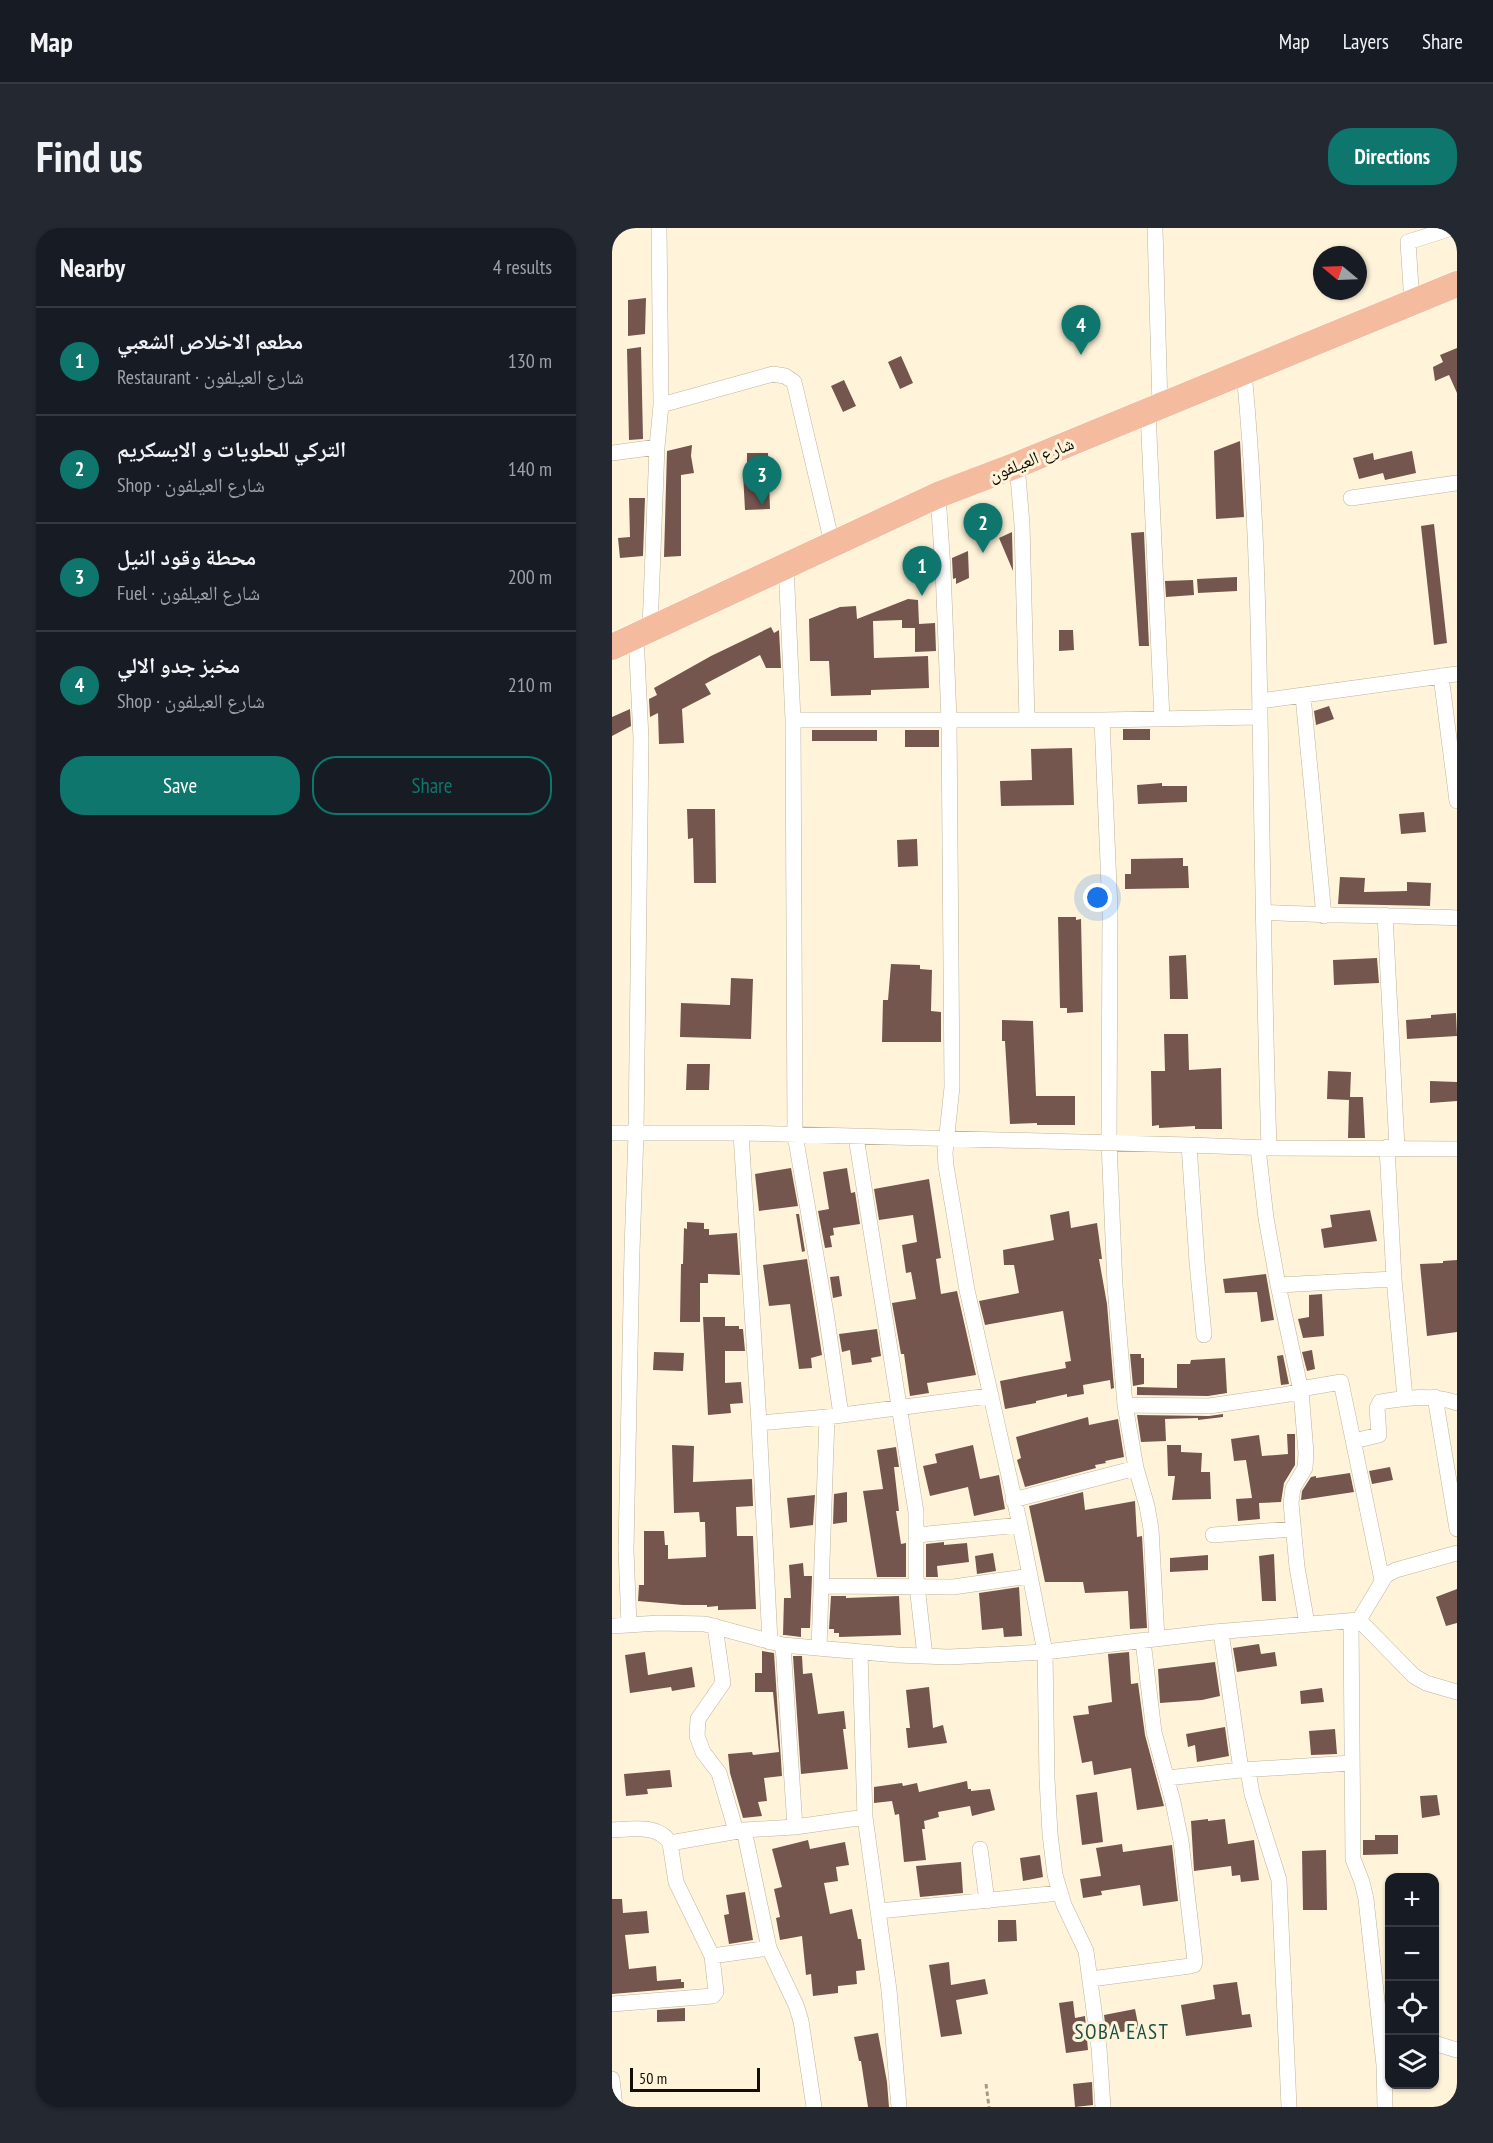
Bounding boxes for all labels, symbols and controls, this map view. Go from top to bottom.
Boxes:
text: Map [30,23,73,60]
text: Map [1279,28,1310,55]
text: Layers [1343,28,1389,55]
text: Share [1422,28,1463,55]
button: Directions [1328,128,1457,185]
text: Find us [36,129,143,184]
north arrow [1313,246,1367,300]
text: Nearby [60,251,125,284]
text: 4 results [493,254,552,280]
pin: 4 [1062,306,1100,355]
text: مطعم الاخلاص الشعبي [117,327,303,355]
text: 1 [75,348,84,374]
text: 130 m [508,348,552,374]
text: Restaurant · شارع العيلفون [117,364,304,390]
street label: شارع العيلفون [985,431,1077,487]
text: التركي للحلويات و الايسكريم [117,435,346,463]
text: 2 [75,456,84,482]
text: 140 m [508,456,552,482]
pin: 3 [742,456,782,505]
text: Shop · شارع العيلفون [117,472,265,498]
pin: 2 [964,504,1003,553]
text: محطة وقود النيل [117,543,256,571]
pin: 1 [902,546,942,596]
text: 3 [75,564,84,590]
text: 200 m [508,564,552,590]
text: Fuel · شارع العيلفون [117,580,260,606]
text: مخبز جدو الالي [117,651,240,679]
text: 4 [75,672,84,698]
text: 210 m [508,672,552,698]
text: Shop · شارع العيلفون [117,688,265,714]
button: Save [60,756,300,815]
button: Share [312,756,552,815]
your location [1083,883,1112,912]
map controls [1385,1873,1439,2089]
button: + [1385,1873,1439,1927]
button: − [1385,1927,1439,1981]
button: locate [1385,1981,1439,2035]
district label: SOBA EAST [1075,2018,1169,2045]
button: layers [1385,2035,1439,2089]
scale bar [630,2065,760,2092]
text: 50 m [639,2068,667,2088]

